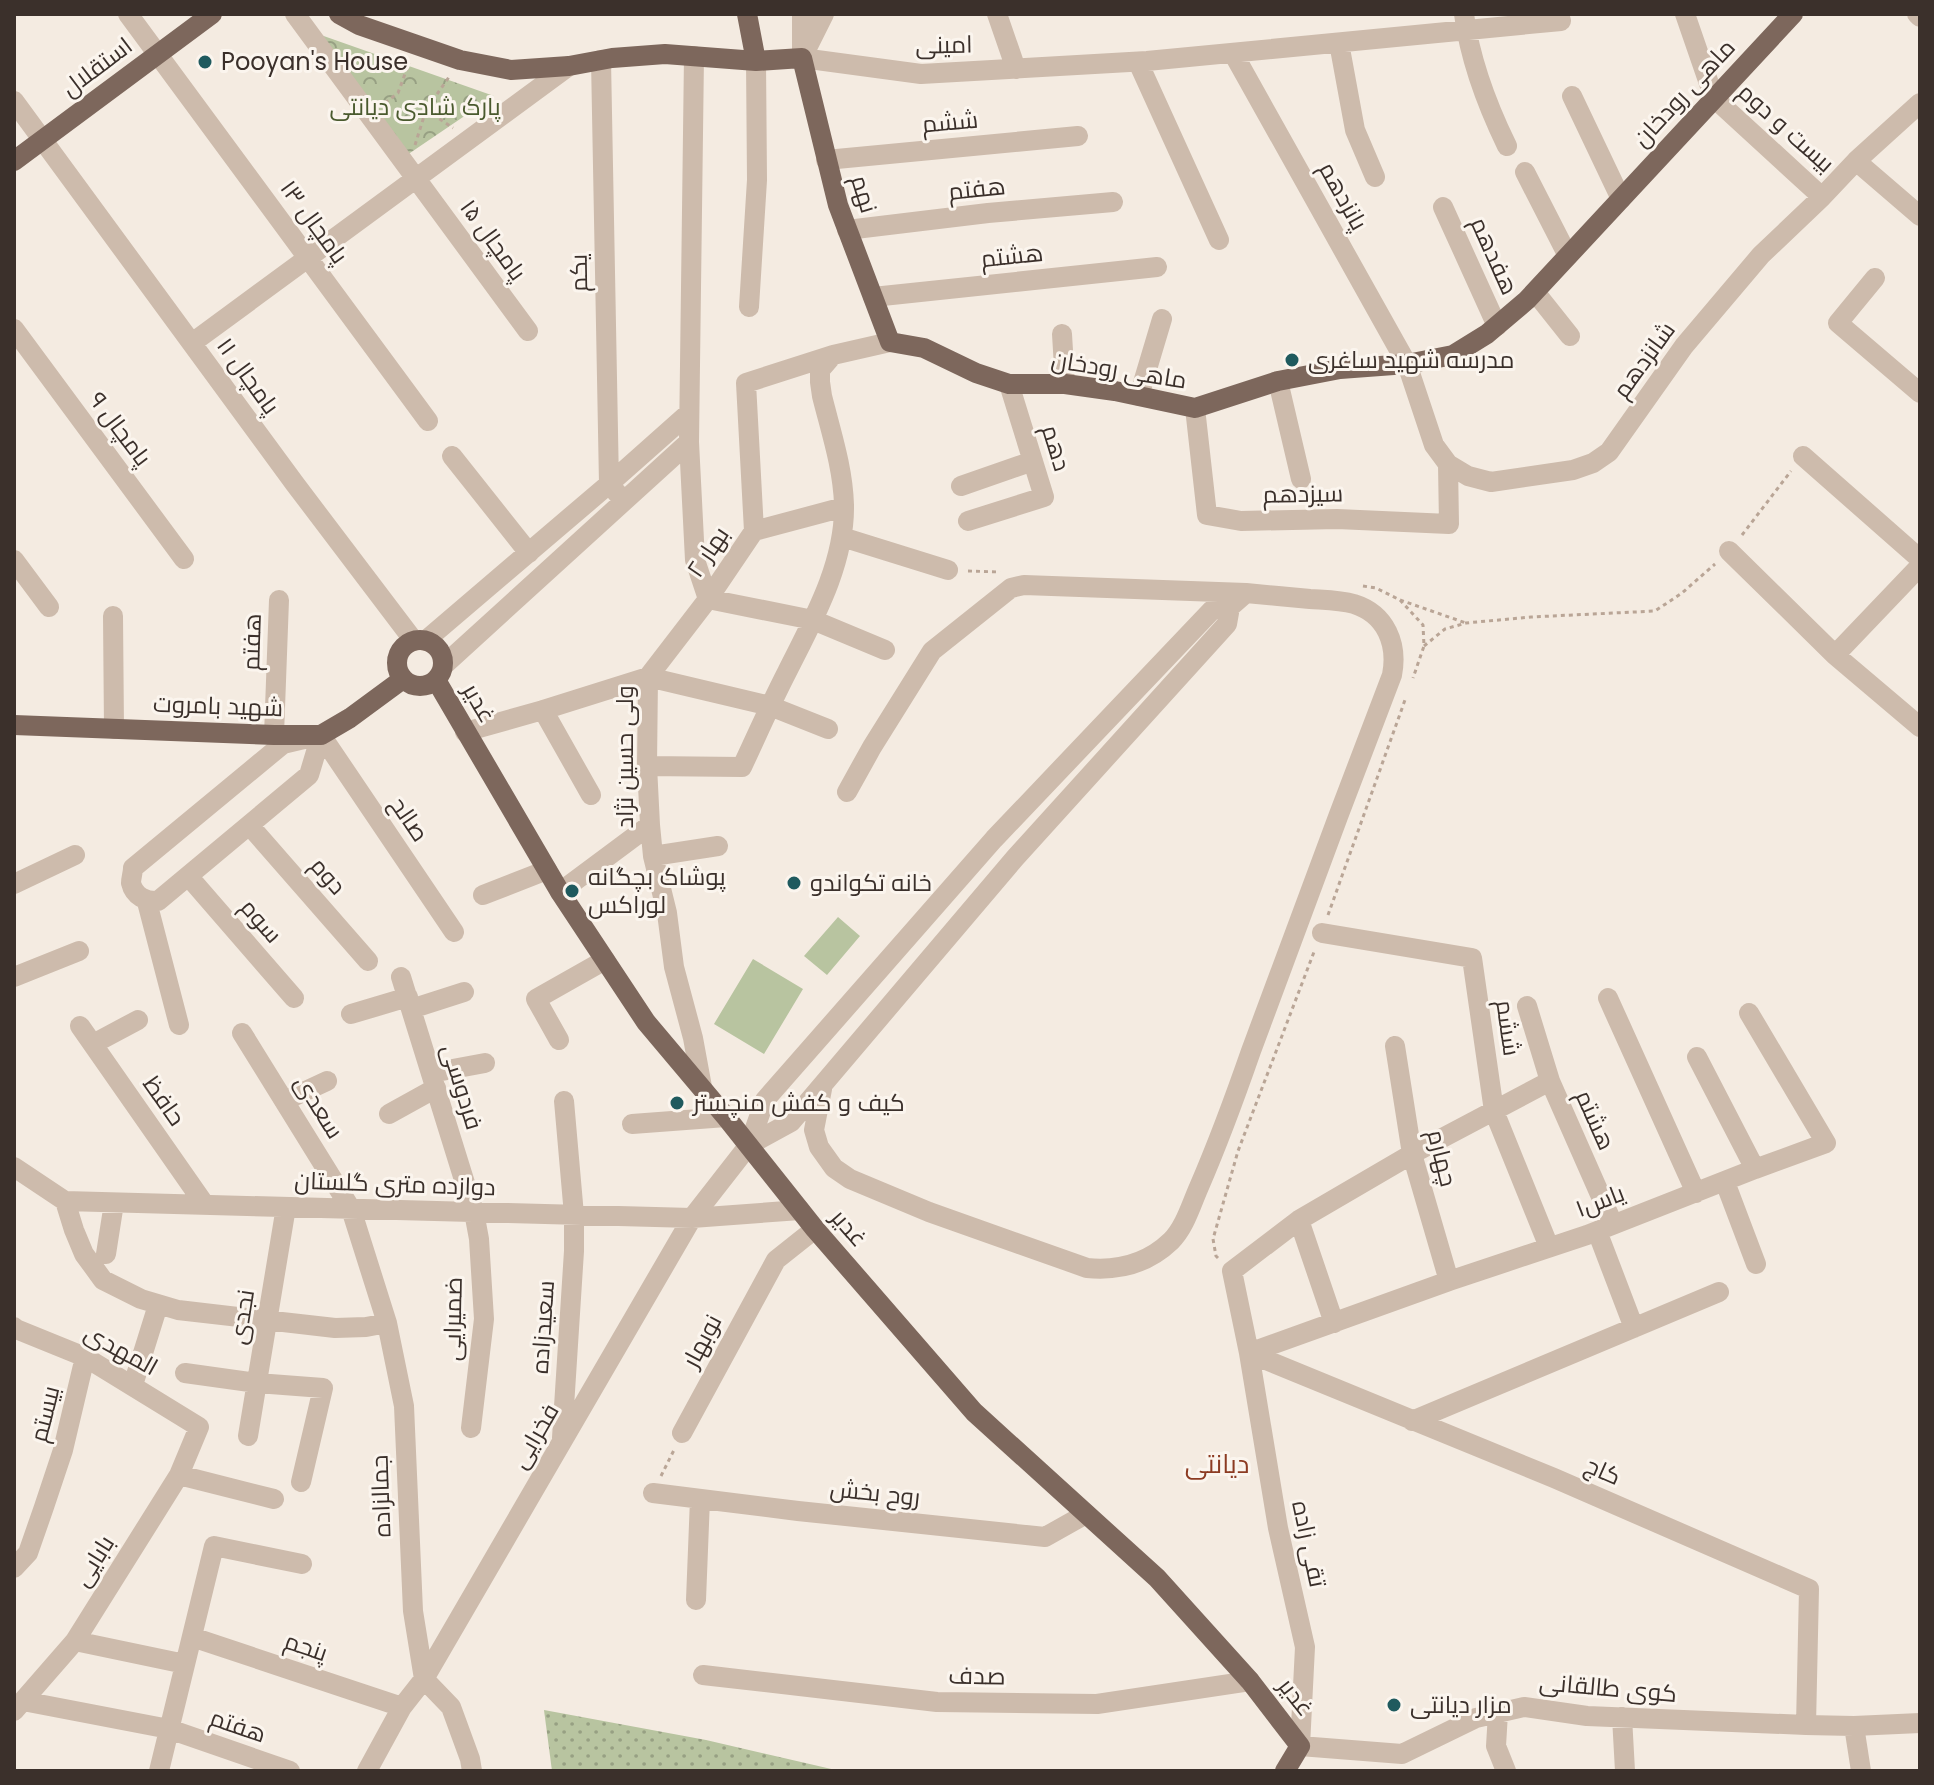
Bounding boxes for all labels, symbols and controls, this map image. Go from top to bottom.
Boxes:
street label: امینی [915,28,973,61]
street label: استقلال [55,29,139,104]
street label: ماهی رودخان [1625,31,1742,154]
place label: Pooyan's House [221,45,408,78]
marker: Pooyan's House [196,53,214,71]
street label: بیست و دوم [1731,75,1842,180]
park label: پارک شادی دیانتی [329,90,501,123]
street label: ششم [920,103,979,140]
street label: پانزدهم [1311,156,1376,236]
street label: هفتم [947,169,1007,208]
street label: نهم [843,171,886,217]
street label: پامچال ۱۳ [273,173,356,271]
street label: پامچال ۱۵ [453,192,535,288]
street label: هفدهم [1463,212,1526,300]
street label: هشتم [979,236,1045,275]
street label: یکم [562,253,595,292]
street label: شانزدهم [1605,315,1683,405]
street label: پامچال ۱۱ [209,331,288,421]
street label: ماهی رودخان [1049,343,1189,396]
place label: مدرسه شهید ساغری [1308,343,1515,376]
marker: مدرسه شهید ساغری [1283,351,1301,369]
street label: پامچال ۹ [82,385,160,473]
street label: دهم [1034,421,1079,475]
street label: سیزدهم [1262,476,1344,511]
street label: بهار ۲ [679,520,737,584]
street label: هفتم [234,613,269,671]
street label: غدیر [454,675,504,729]
street label: ولی حسین نژاد [608,685,641,829]
street label: شهید بامروت [152,687,284,724]
street label: صالح [382,789,437,848]
street label: دوم [303,850,354,901]
place label: پوشاک بچگانه لوراکس [588,860,726,921]
place label: خانه تکواندو [810,866,932,899]
marker: خانه تکواندو [785,874,803,892]
marker: پوشاک بچگانه لوراکس [563,882,581,900]
street label: سوم [233,891,290,950]
street label: ششم [1488,998,1529,1058]
street label: فردوسی [434,1040,491,1134]
street label: حافظ [135,1069,193,1132]
street label: سعدی [287,1069,352,1145]
street label: هشتم [1568,1084,1623,1155]
place label: کیف و کفش منچستر [691,1086,905,1119]
marker: کیف و کفش منچستر [668,1094,686,1112]
street label: چهارم [1420,1126,1465,1190]
street label: دوازده متری گلستان [294,1163,496,1204]
street label: یاس۱ [1571,1176,1630,1225]
street label: غدیر [822,1200,875,1254]
street label: ضمیرایی [435,1277,470,1361]
street label: سعیدزاده [523,1279,562,1375]
street label: نجدی [221,1287,262,1347]
street label: نوبهار [673,1308,729,1375]
street label: المهدی [78,1316,164,1383]
street label: بیستم [22,1382,67,1446]
street label: فخرایی [503,1397,566,1474]
district label: دیانتی [1185,1446,1249,1482]
street label: کاج [1580,1448,1626,1493]
street label: جمالزاده [363,1454,398,1538]
street label: روح بخش [828,1471,922,1514]
street label: تقی زاده [1284,1498,1335,1591]
street label: بابایی [65,1529,122,1593]
street label: پنجم [280,1624,333,1669]
street label: صدف [948,1659,1006,1692]
street label: کوی طالقانی [1538,1665,1678,1710]
street label: غدیر [1270,1669,1322,1723]
place label: مزار دیانتی [1410,1688,1512,1721]
marker: مزار دیانتی [1385,1696,1403,1714]
street label: هفتم [206,1701,271,1750]

